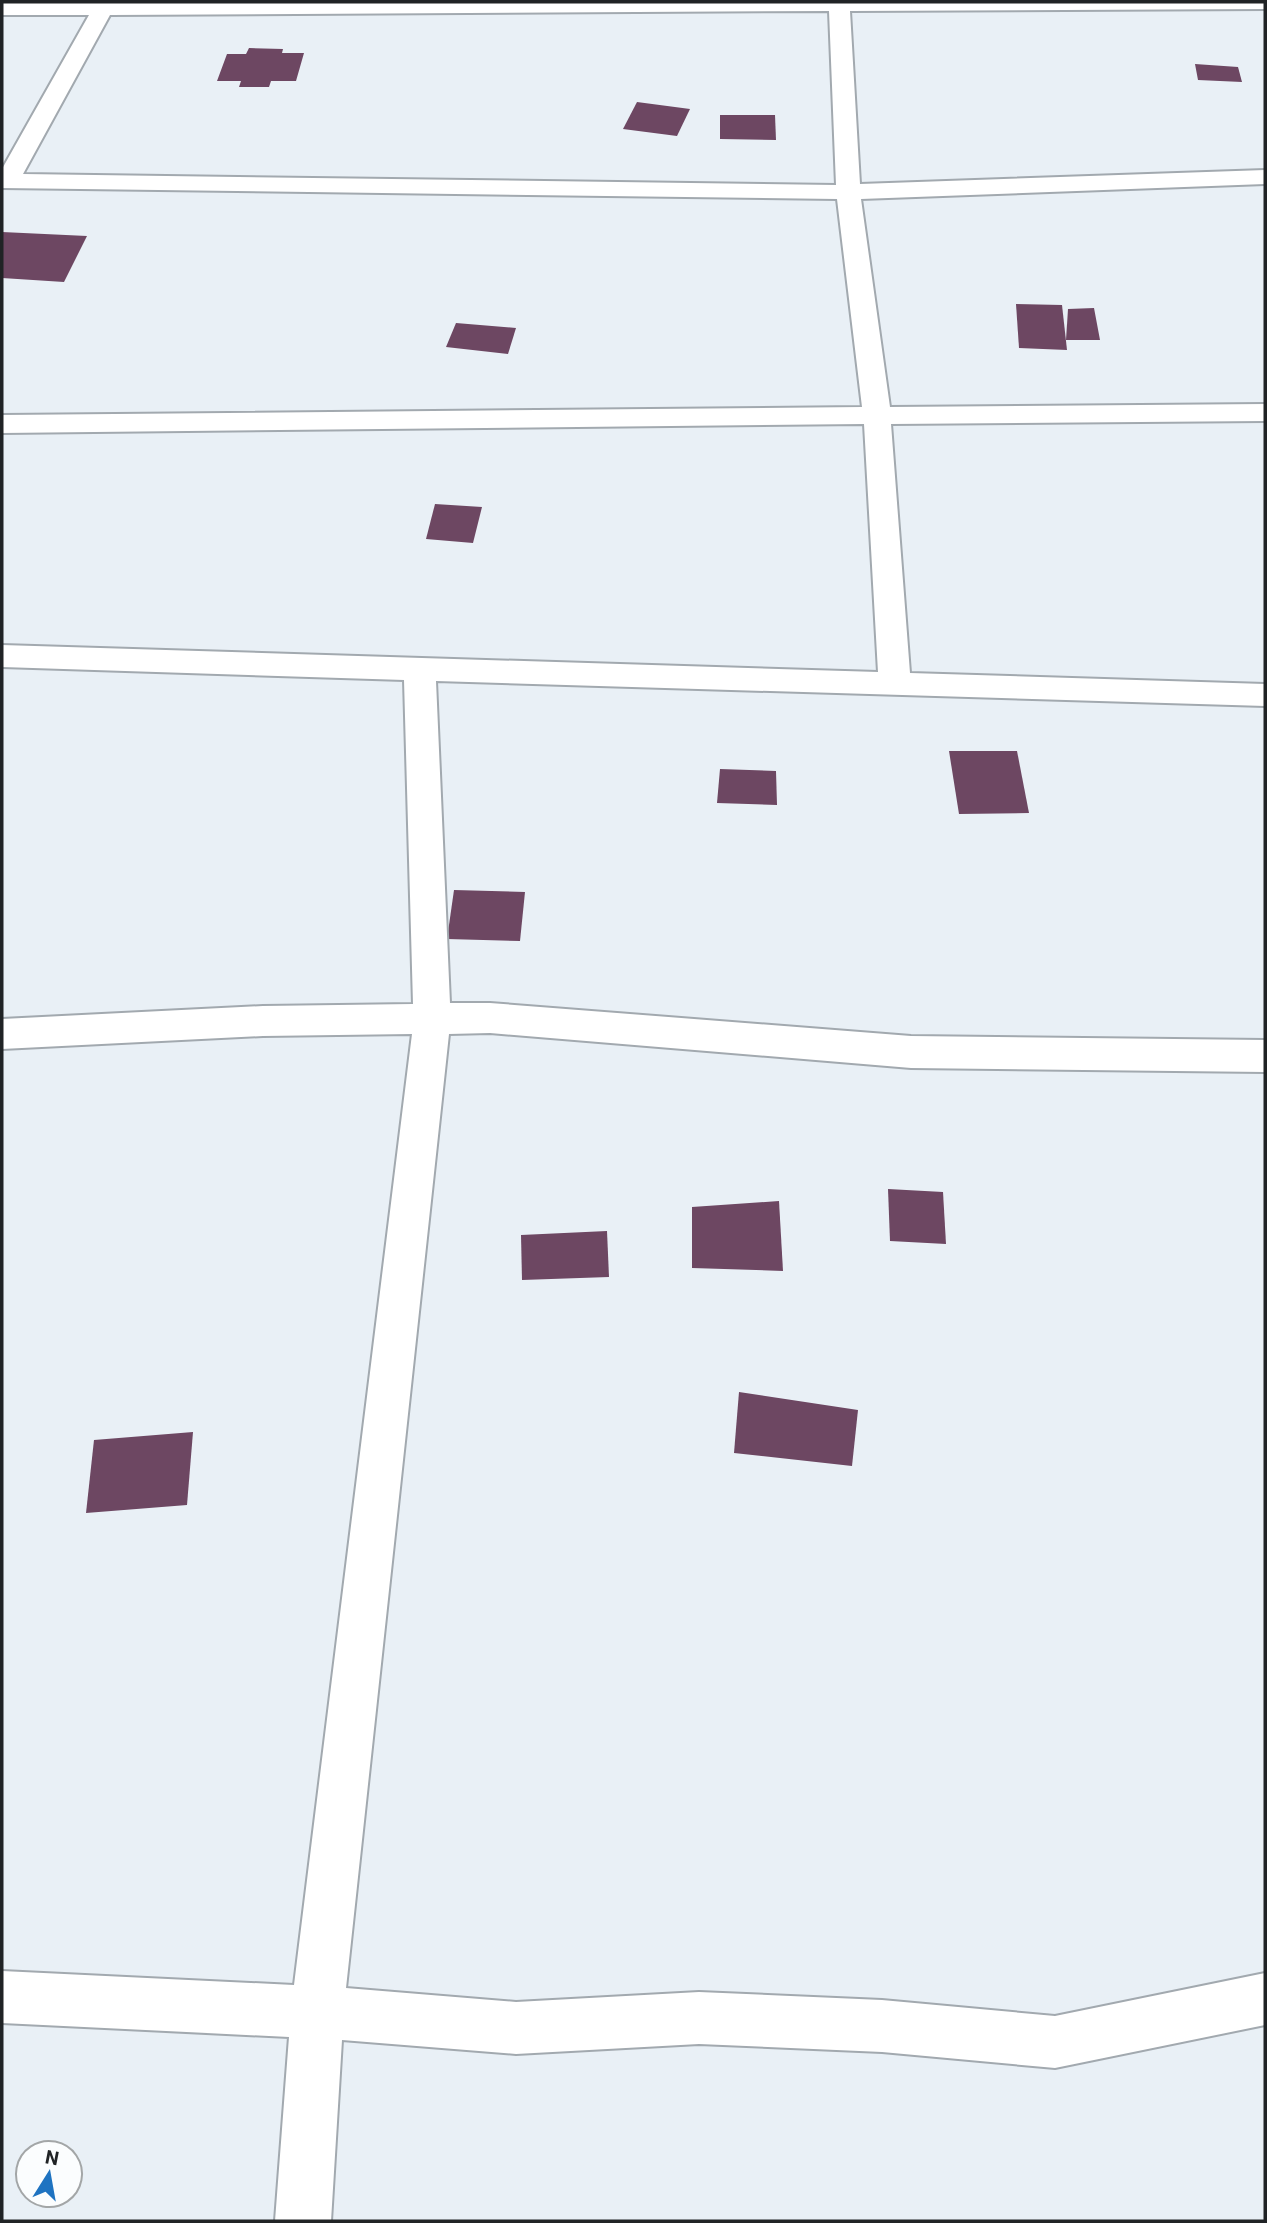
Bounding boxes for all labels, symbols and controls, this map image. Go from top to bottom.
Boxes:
north arrow [14,2139,84,2209]
text: N [43,2145,61,2170]

